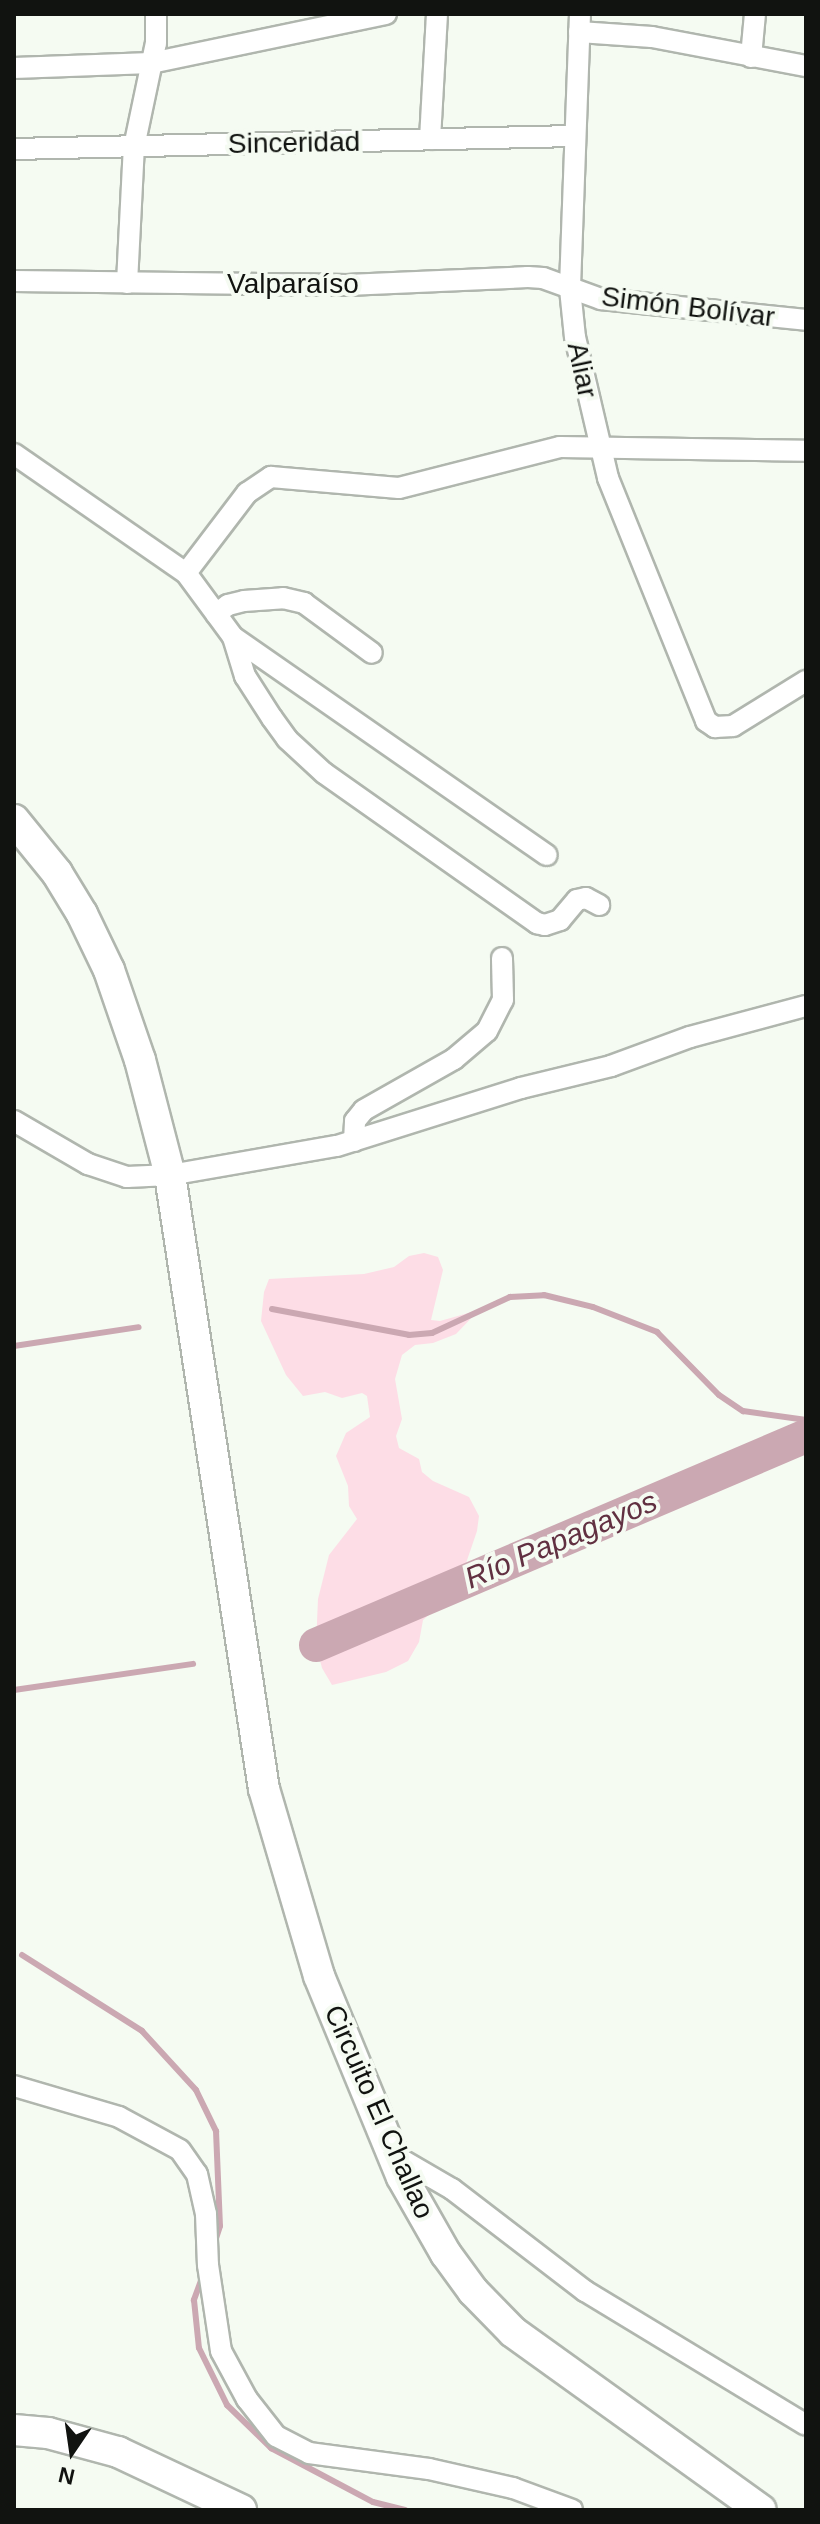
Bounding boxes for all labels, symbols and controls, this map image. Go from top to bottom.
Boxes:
street label: Sinceridad [228,125,360,161]
street label: Valparaíso [227,267,359,301]
street label: Simón Bolívar [599,280,777,334]
street label: Aliar [560,339,604,401]
water label: Río Papagayos [460,1483,662,1597]
street label: Circuito El Challao [317,2000,441,2224]
north arrow [32,2412,112,2492]
text: N [56,2462,77,2490]

